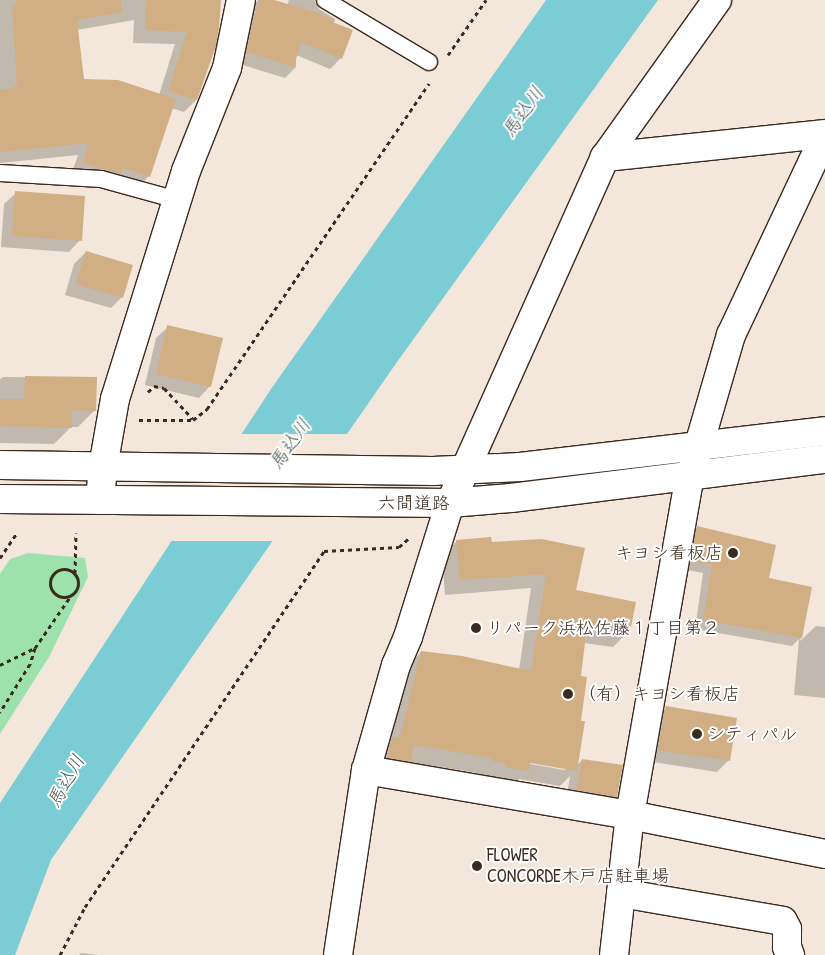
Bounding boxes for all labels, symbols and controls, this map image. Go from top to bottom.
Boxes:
water label: 馬込川 [497,82,549,142]
water label: 馬込川 [264,414,316,474]
street label: 六間道路 [378,492,450,514]
place label: キヨシ看板店 [615,542,723,564]
marker: キヨシ看板店 [727,547,739,559]
place label: リパーク浜松佐藤１丁目第２ [486,617,720,639]
marker: リパーク浜松佐藤１丁目第２ [470,622,482,634]
place label: （有）キヨシ看板店 [578,683,740,705]
marker: （有）キヨシ看板店 [562,688,574,700]
place label: シティパル [707,723,797,745]
marker: シティパル [691,728,703,740]
water label: 馬込川 [42,751,90,811]
place label: FLOWER CONCORDE木戸店駐車場 [487,845,669,888]
marker: FLOWER CONCORDE木戸店駐車場 [471,860,483,872]

